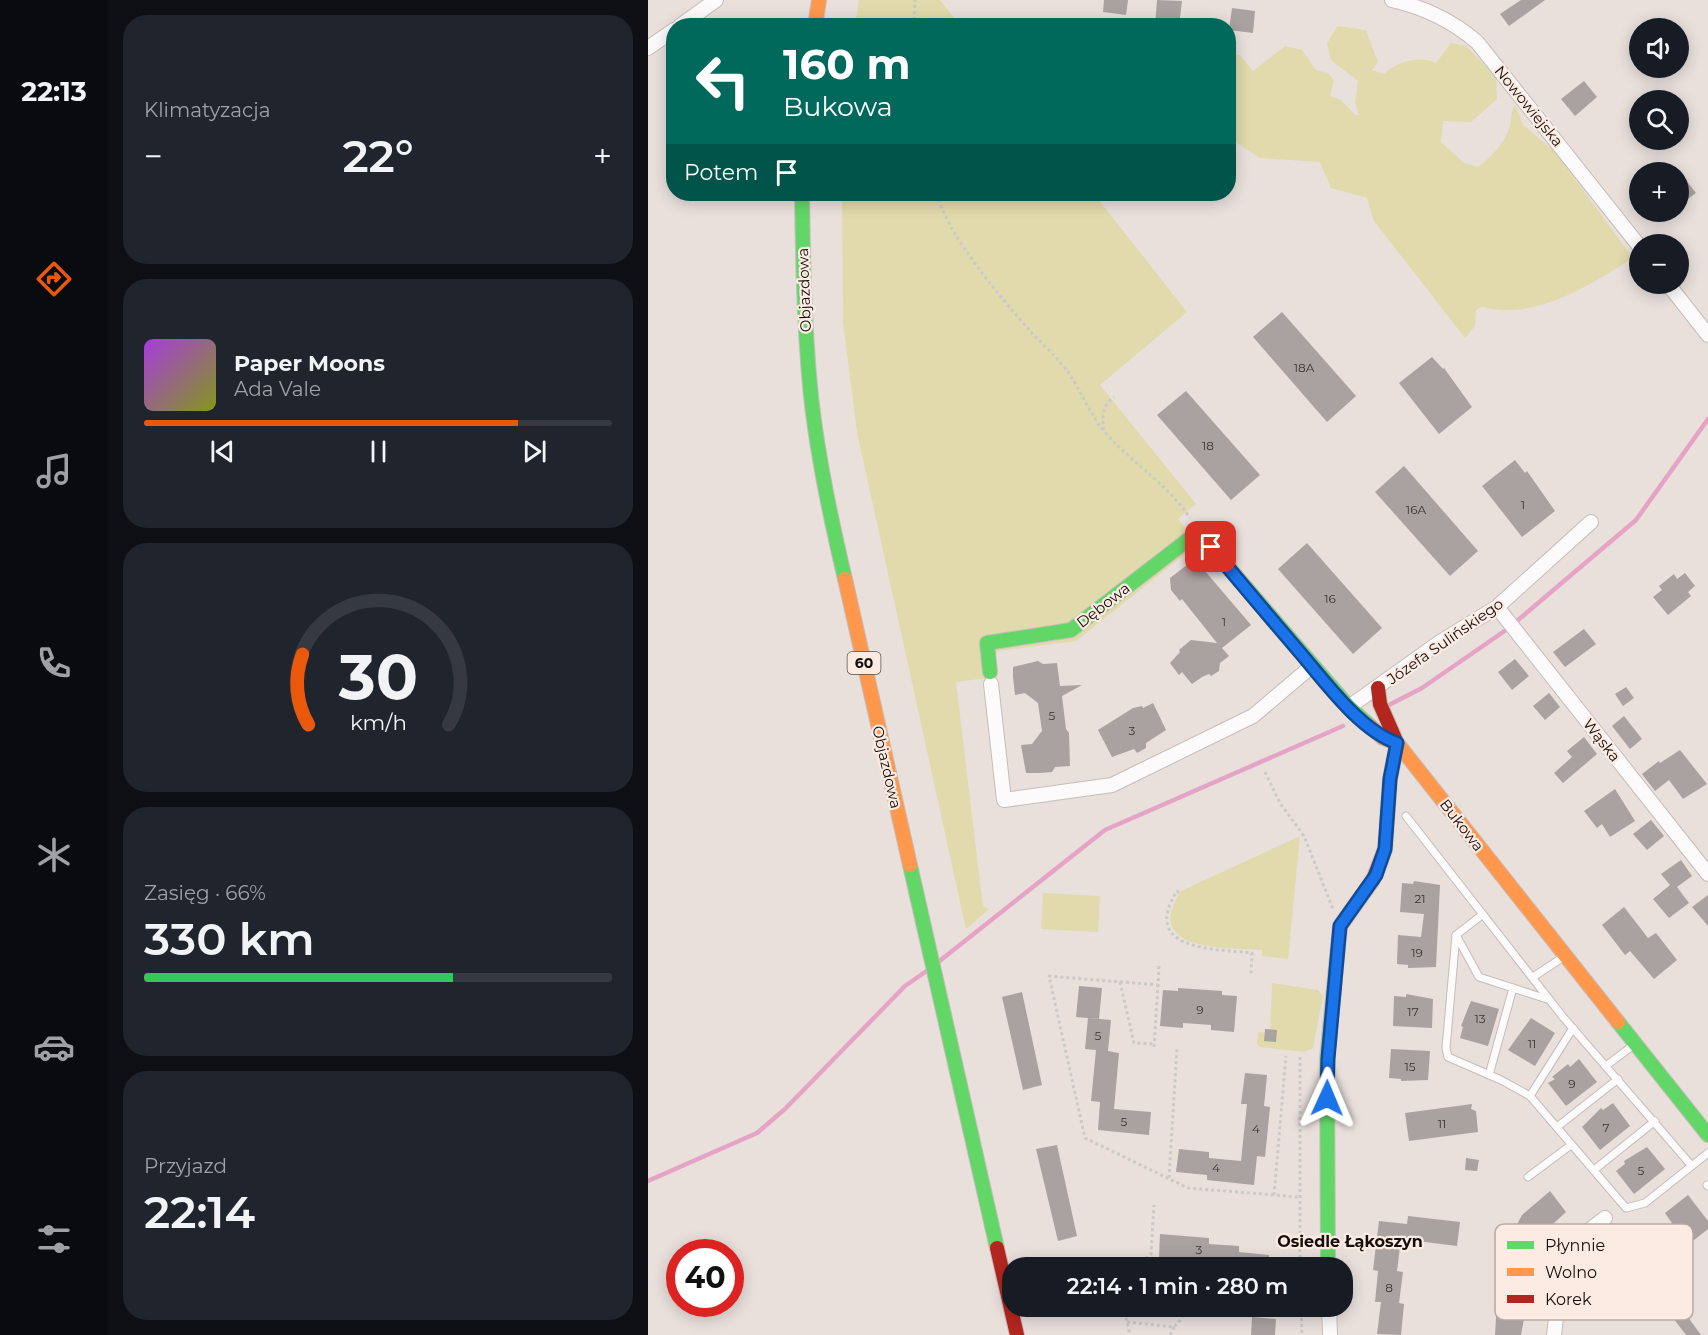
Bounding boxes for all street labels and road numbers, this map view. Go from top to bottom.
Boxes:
street label: Nowowiejska [1491,62,1567,150]
street label: Objazdowa [793,248,815,332]
street label: Dębowa [1073,578,1133,632]
street label: Józefa Sulińskiego [1382,594,1507,689]
road number: 60 [848,652,880,674]
street label: Wąska [1579,715,1625,765]
street label: Objazdowa [868,724,906,810]
street label: Bukowa [1436,795,1488,855]

